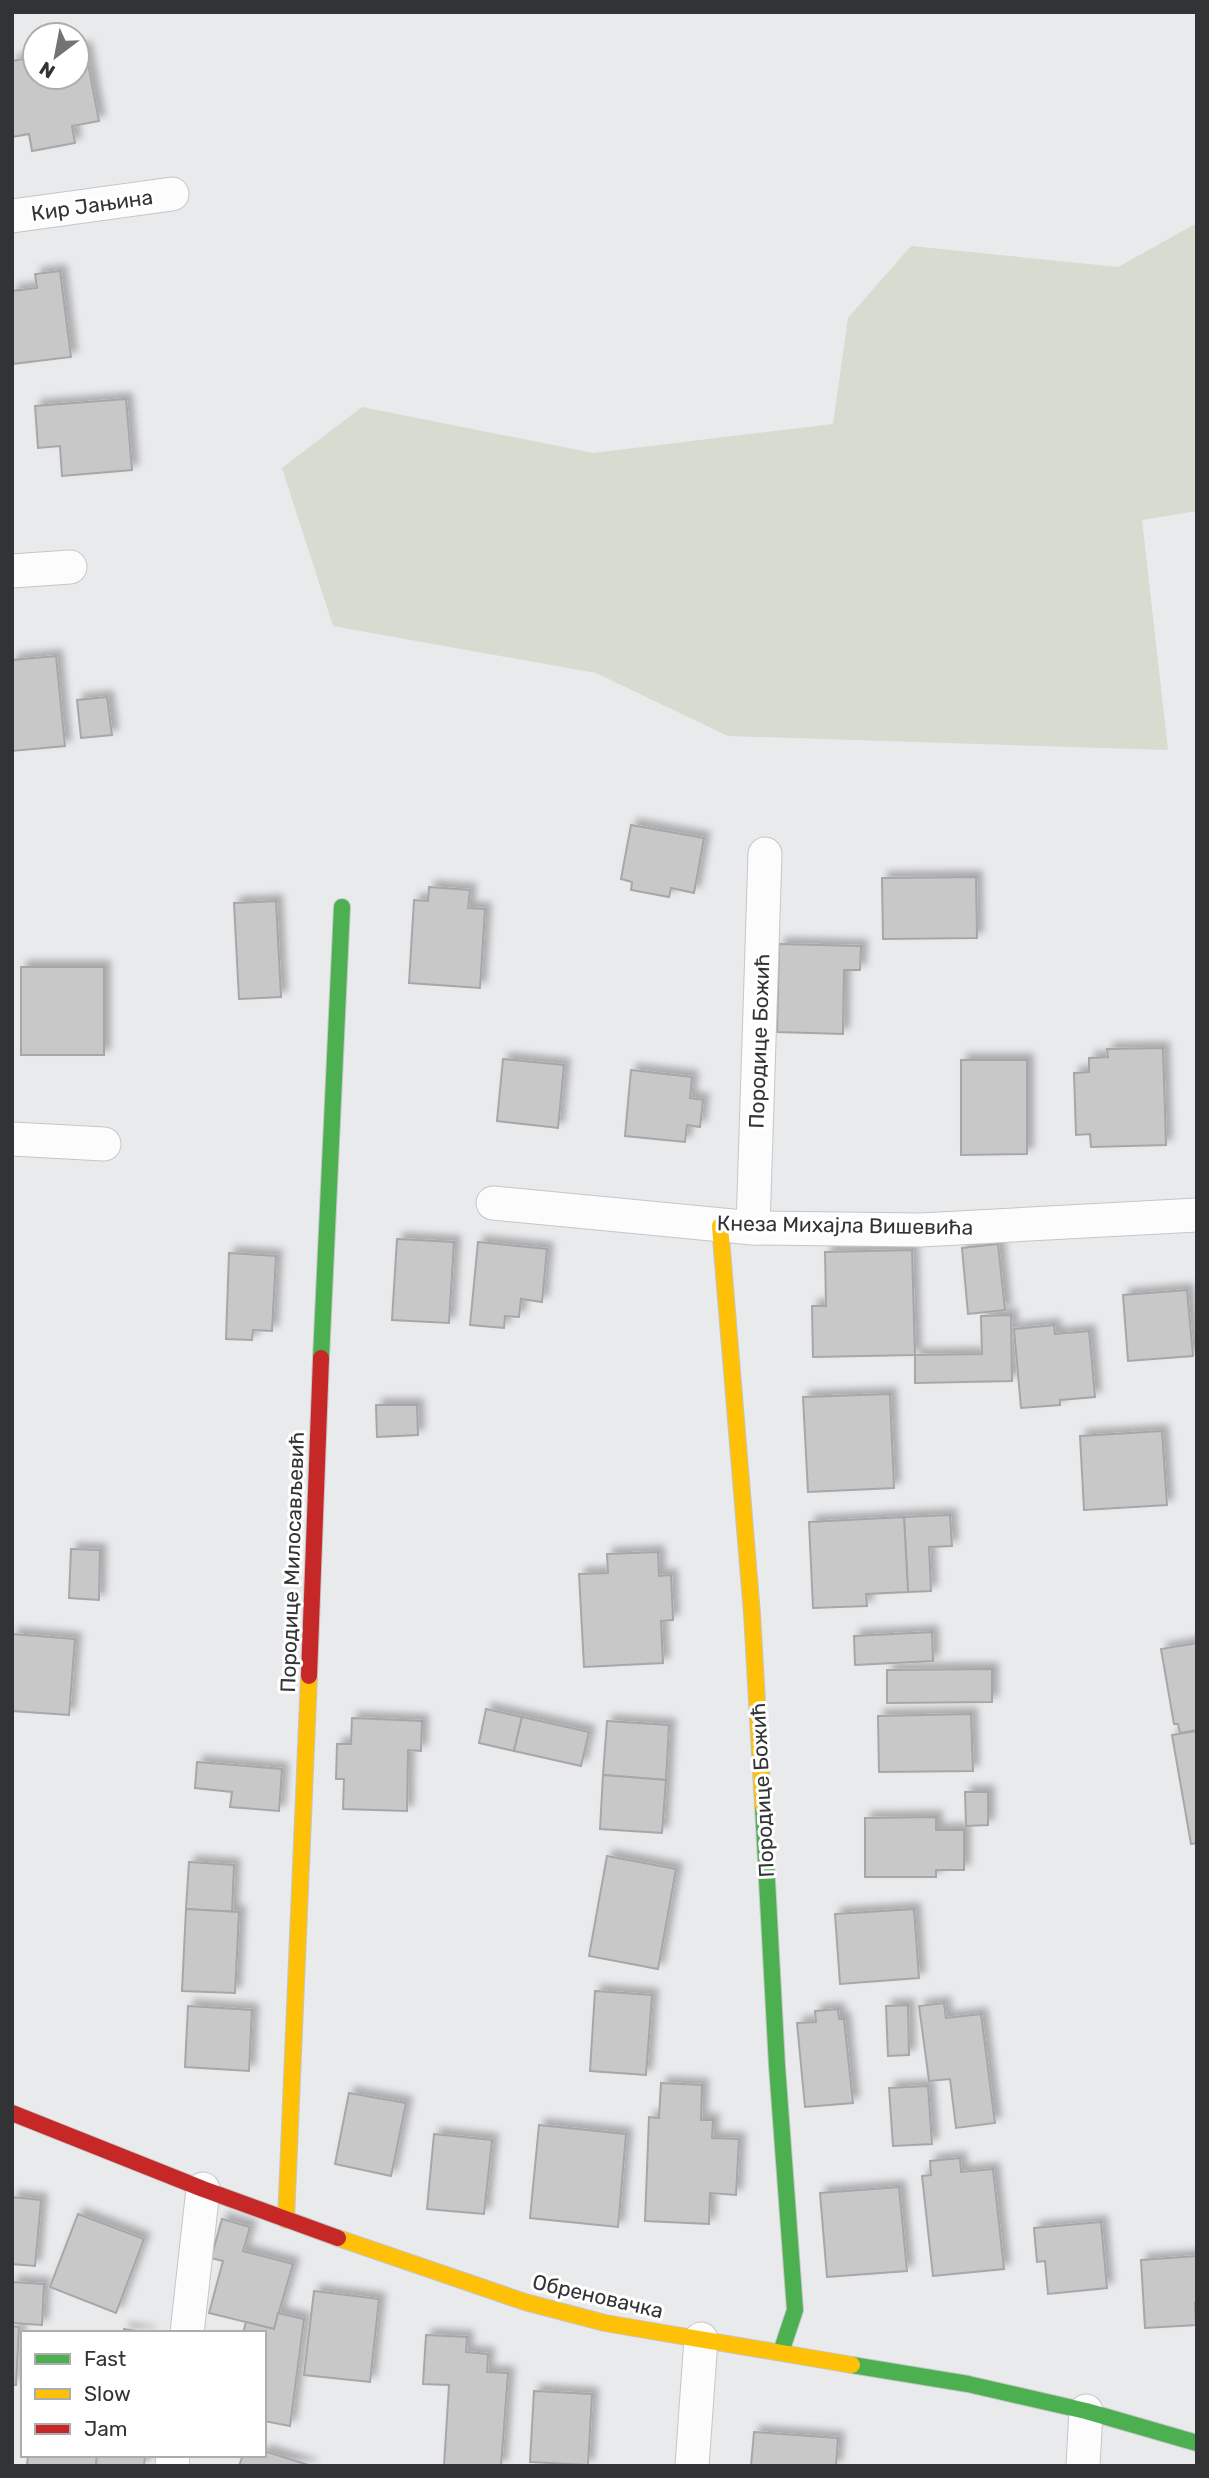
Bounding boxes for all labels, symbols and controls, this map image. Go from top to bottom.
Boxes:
north arrow [21,21,91,91]
text: N [35,57,59,83]
street label: Кир Јањина [30,184,154,226]
street label: Породице Божић [743,953,775,1129]
street label: Кнеза Михајла Вишевића [717,1210,973,1240]
street label: Породице Милосављевић [275,1431,309,1693]
street label: Породице Божић [745,1702,779,1878]
street label: Обреновачка [530,2269,666,2323]
legend [21,2331,266,2457]
text: Fast [84,2346,126,2371]
text: Slow [84,2381,131,2406]
text: Jam [84,2416,128,2441]

